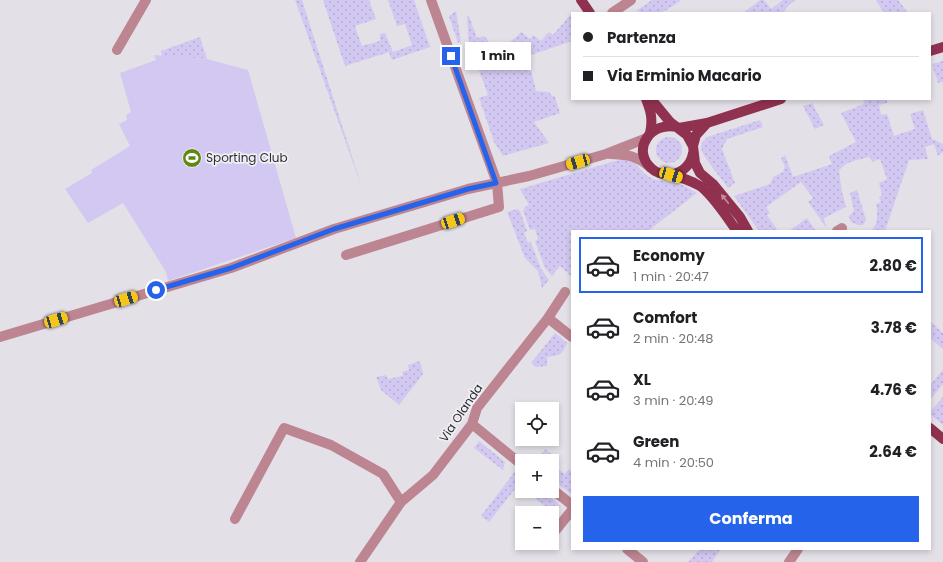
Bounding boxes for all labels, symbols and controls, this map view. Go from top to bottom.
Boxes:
text: Partenza [607,27,676,48]
callout: 1 min [465,42,531,70]
text: 1 min [481,46,515,65]
route end [442,47,460,65]
text: Via Erminio Macario [607,65,761,86]
sports icon: Sporting Club [181,147,203,169]
place label: Sporting Club [206,149,288,166]
car [565,153,591,171]
car [658,166,684,184]
one-way arrow [721,194,730,205]
car [440,212,466,230]
text: Economy [633,245,705,266]
icon: car [585,247,621,283]
text: 2.80 € [870,255,917,276]
text: 1 min · 20:47 [633,267,709,286]
route start [147,281,165,299]
car [113,290,139,308]
text: Comfort [633,307,697,328]
icon: car [585,309,621,345]
car [43,311,69,329]
text: 3.78 € [871,317,917,338]
text: 2 min · 20:48 [633,329,713,348]
text: XL [633,369,651,390]
icon: car [585,371,621,407]
text: 4.76 € [870,379,917,400]
street label: Via Olanda [435,380,486,445]
text: 3 min · 20:49 [633,391,714,410]
map controls [515,402,559,550]
button: locate [515,402,559,446]
text: Green [633,431,679,452]
icon: car [585,433,621,469]
text: 2.64 € [869,441,917,462]
text: 4 min · 20:50 [633,453,714,472]
button: + [515,454,559,498]
button: Conferma [583,496,919,542]
button: − [515,506,559,550]

